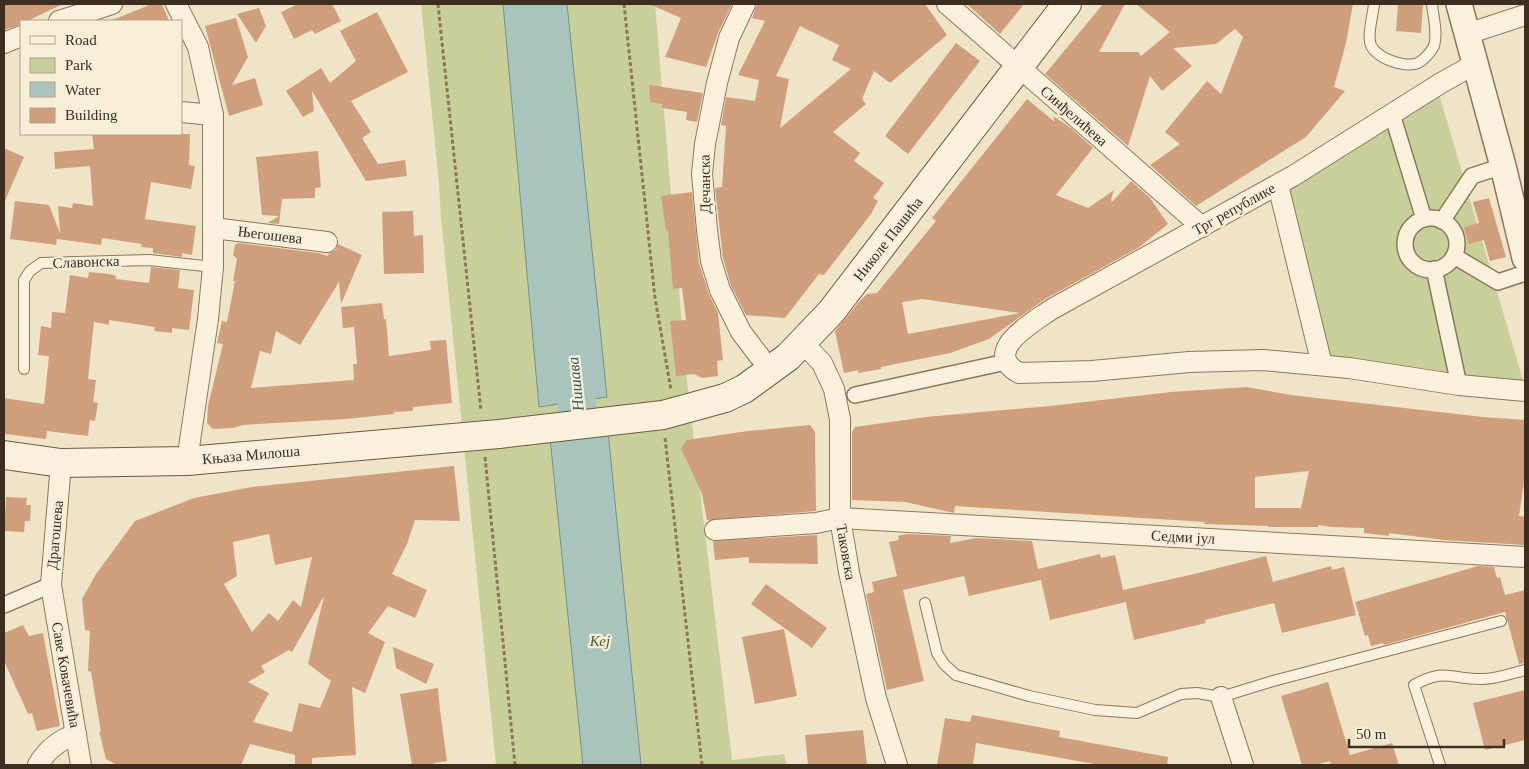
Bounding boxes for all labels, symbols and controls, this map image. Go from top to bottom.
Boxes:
legend [20,20,182,135]
text: Road [65,32,97,48]
text: Park [65,57,93,73]
text: Water [65,82,100,98]
street label: Синђелићева [1037,83,1111,150]
text: Building [65,107,118,123]
street label: Дечанска [696,154,714,214]
street label: Трг републике [1190,180,1278,238]
street label: Николе Пашића [850,194,926,284]
street label: Његошева [237,223,303,247]
street label: Славонска [52,253,120,271]
water label: Нишава [564,356,587,413]
street label: Књаза Милоша [201,443,301,467]
street label: Драгошева [44,499,66,570]
street label: Таковска [833,523,859,582]
street label: Седми јул [1151,527,1216,547]
street label: Саве Ковачевића [49,621,83,730]
park label: Кеј [589,633,610,649]
scale bar [1349,716,1504,748]
text: 50 m [1356,726,1387,742]

